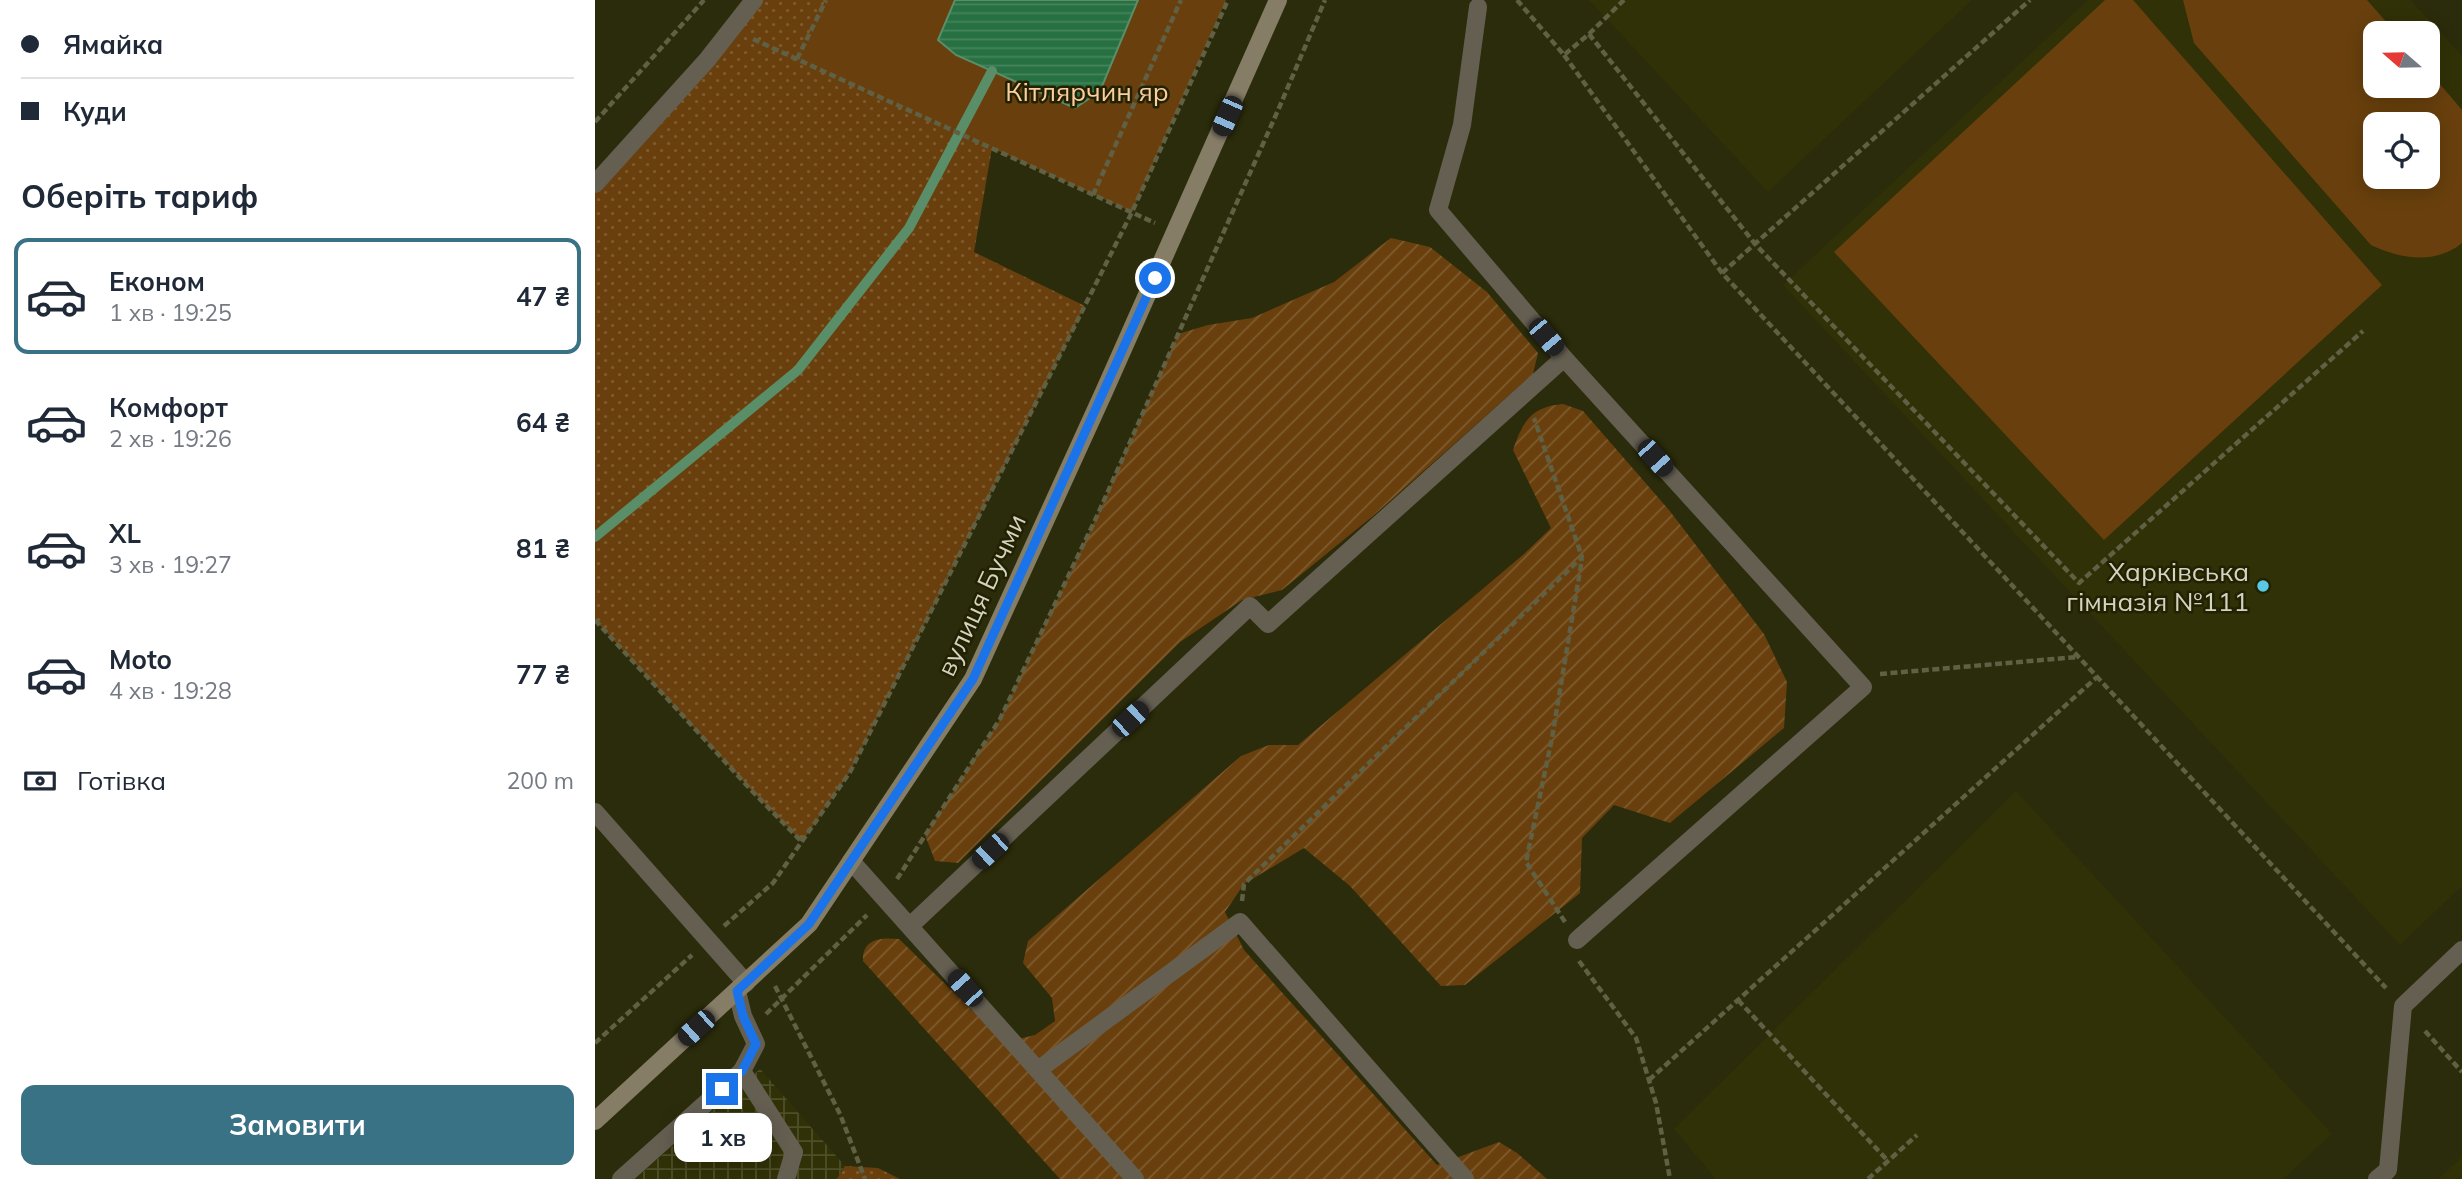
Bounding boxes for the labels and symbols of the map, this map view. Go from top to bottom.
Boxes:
north arrow [2363,21,2439,98]
park label: Кітлярчин яр [1005,75,1169,108]
car [1209,93,1246,139]
route start [1139,262,1171,294]
car [1525,314,1568,360]
car [1634,435,1677,481]
street label: вулиця Бучми [929,509,1033,681]
place label: Харківська гімназія №111 [2066,555,2249,618]
marker: Харківська гімназія №111 [2255,578,2271,594]
car [1108,697,1153,741]
car [968,829,1013,873]
car [944,965,987,1011]
car [674,1006,719,1050]
route end [706,1073,738,1105]
callout: 1 хв [673,1114,771,1162]

